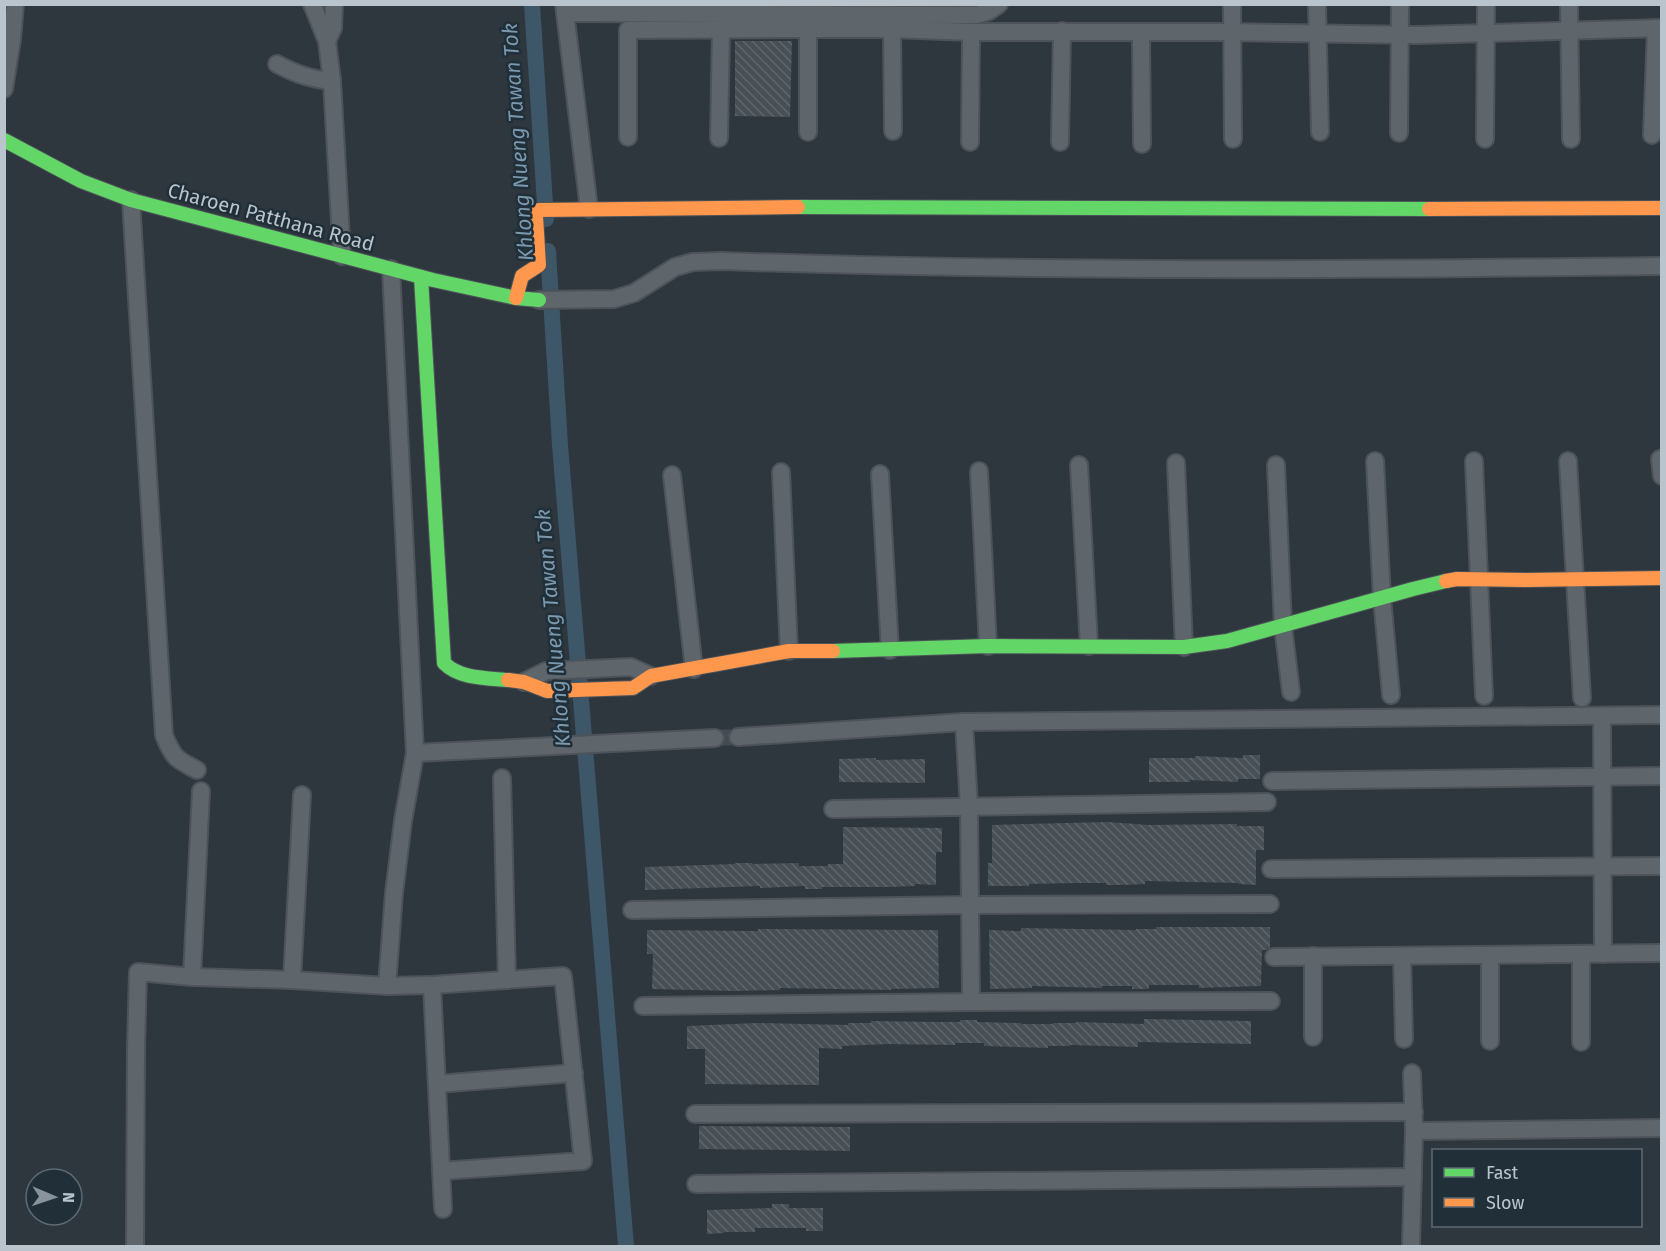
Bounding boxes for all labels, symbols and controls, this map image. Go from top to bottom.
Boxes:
water label: Khlong Nueng Tawan Tok [497,22,539,262]
street label: Charoen Patthana Road [165,178,377,256]
water label: Khlong Nueng Tawan Tok [530,508,576,748]
legend [1432,1149,1642,1227]
text: Fast [1486,1162,1519,1184]
north arrow [24,1167,84,1227]
text: N [59,1192,78,1203]
text: Slow [1486,1192,1525,1214]

